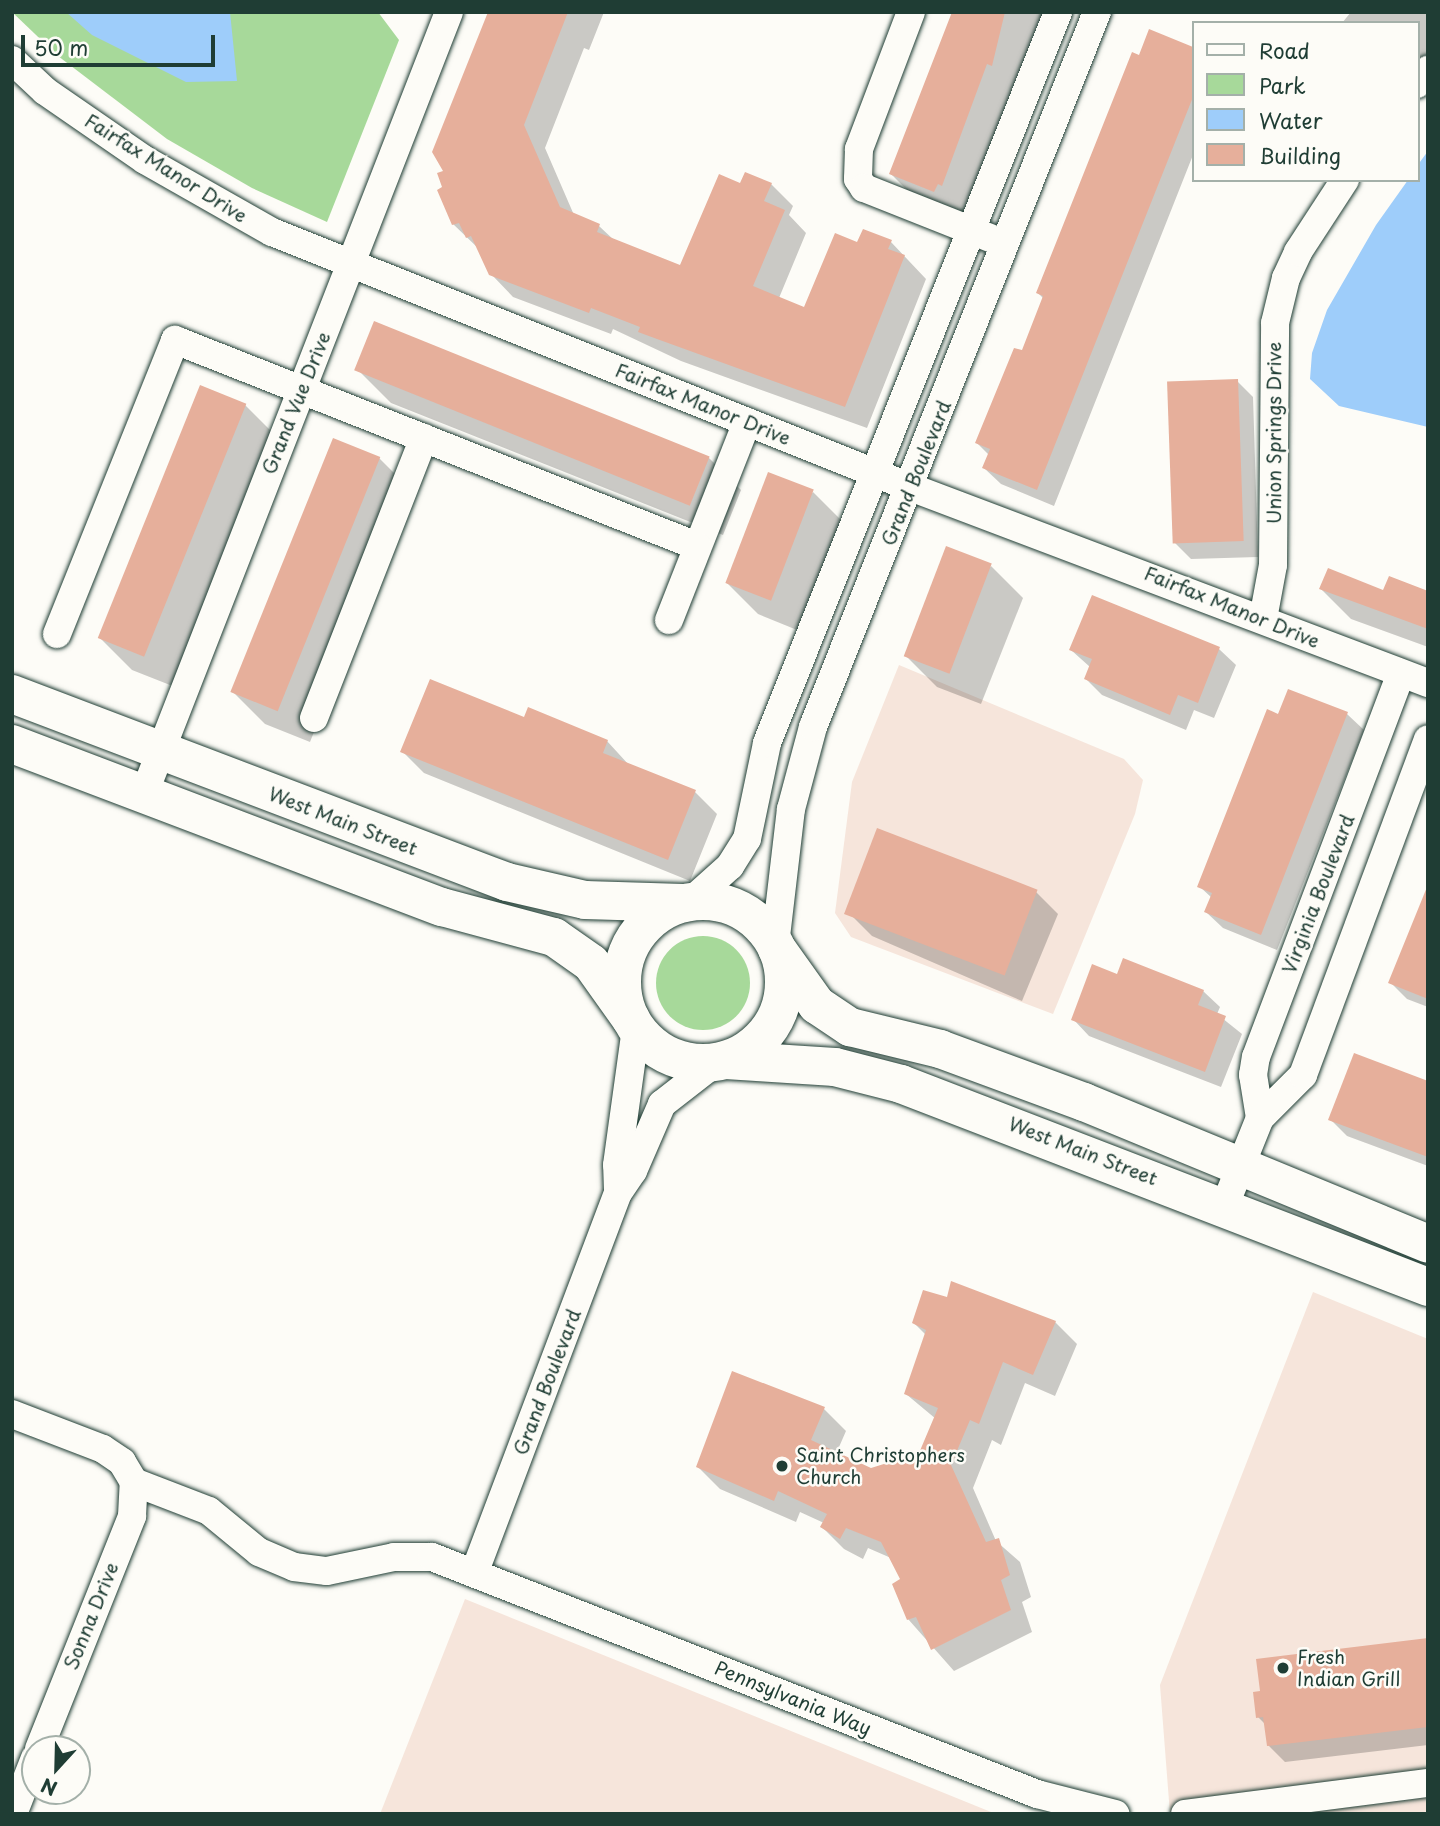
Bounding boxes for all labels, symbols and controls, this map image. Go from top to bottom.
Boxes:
scale bar [24,21,219,65]
legend [1192,21,1419,182]
text: 50 m [34,31,88,63]
text: Road [1259,34,1310,66]
text: Park [1259,69,1306,101]
text: Water [1259,104,1322,136]
street label: Fairfax Manor Drive [80,109,252,227]
text: Building [1259,139,1341,171]
street label: Grand Vue Drive [257,328,335,478]
street label: Union Springs Drive [1263,342,1285,524]
street label: Fairfax Manor Drive [612,358,794,450]
street label: Grand Boulevard [876,397,956,549]
street label: Fairfax Manor Drive [1141,561,1323,653]
street label: West Main Street [264,782,422,860]
street label: Virginia Boulevard [1277,812,1359,976]
street label: West Main Street [1004,1112,1162,1190]
street label: Grand Boulevard [509,1306,585,1458]
place label: Saint Christophers Church [796,1444,965,1488]
marker: Saint Christophers Church [774,1458,790,1474]
street label: Sonna Drive [59,1559,123,1673]
place label: Fresh Indian Grill [1297,1646,1400,1690]
street label: Pennsylvania Way [712,1656,874,1740]
marker: Fresh Indian Grill [1275,1660,1291,1676]
north arrow [21,1735,91,1805]
text: N [37,1772,61,1803]

